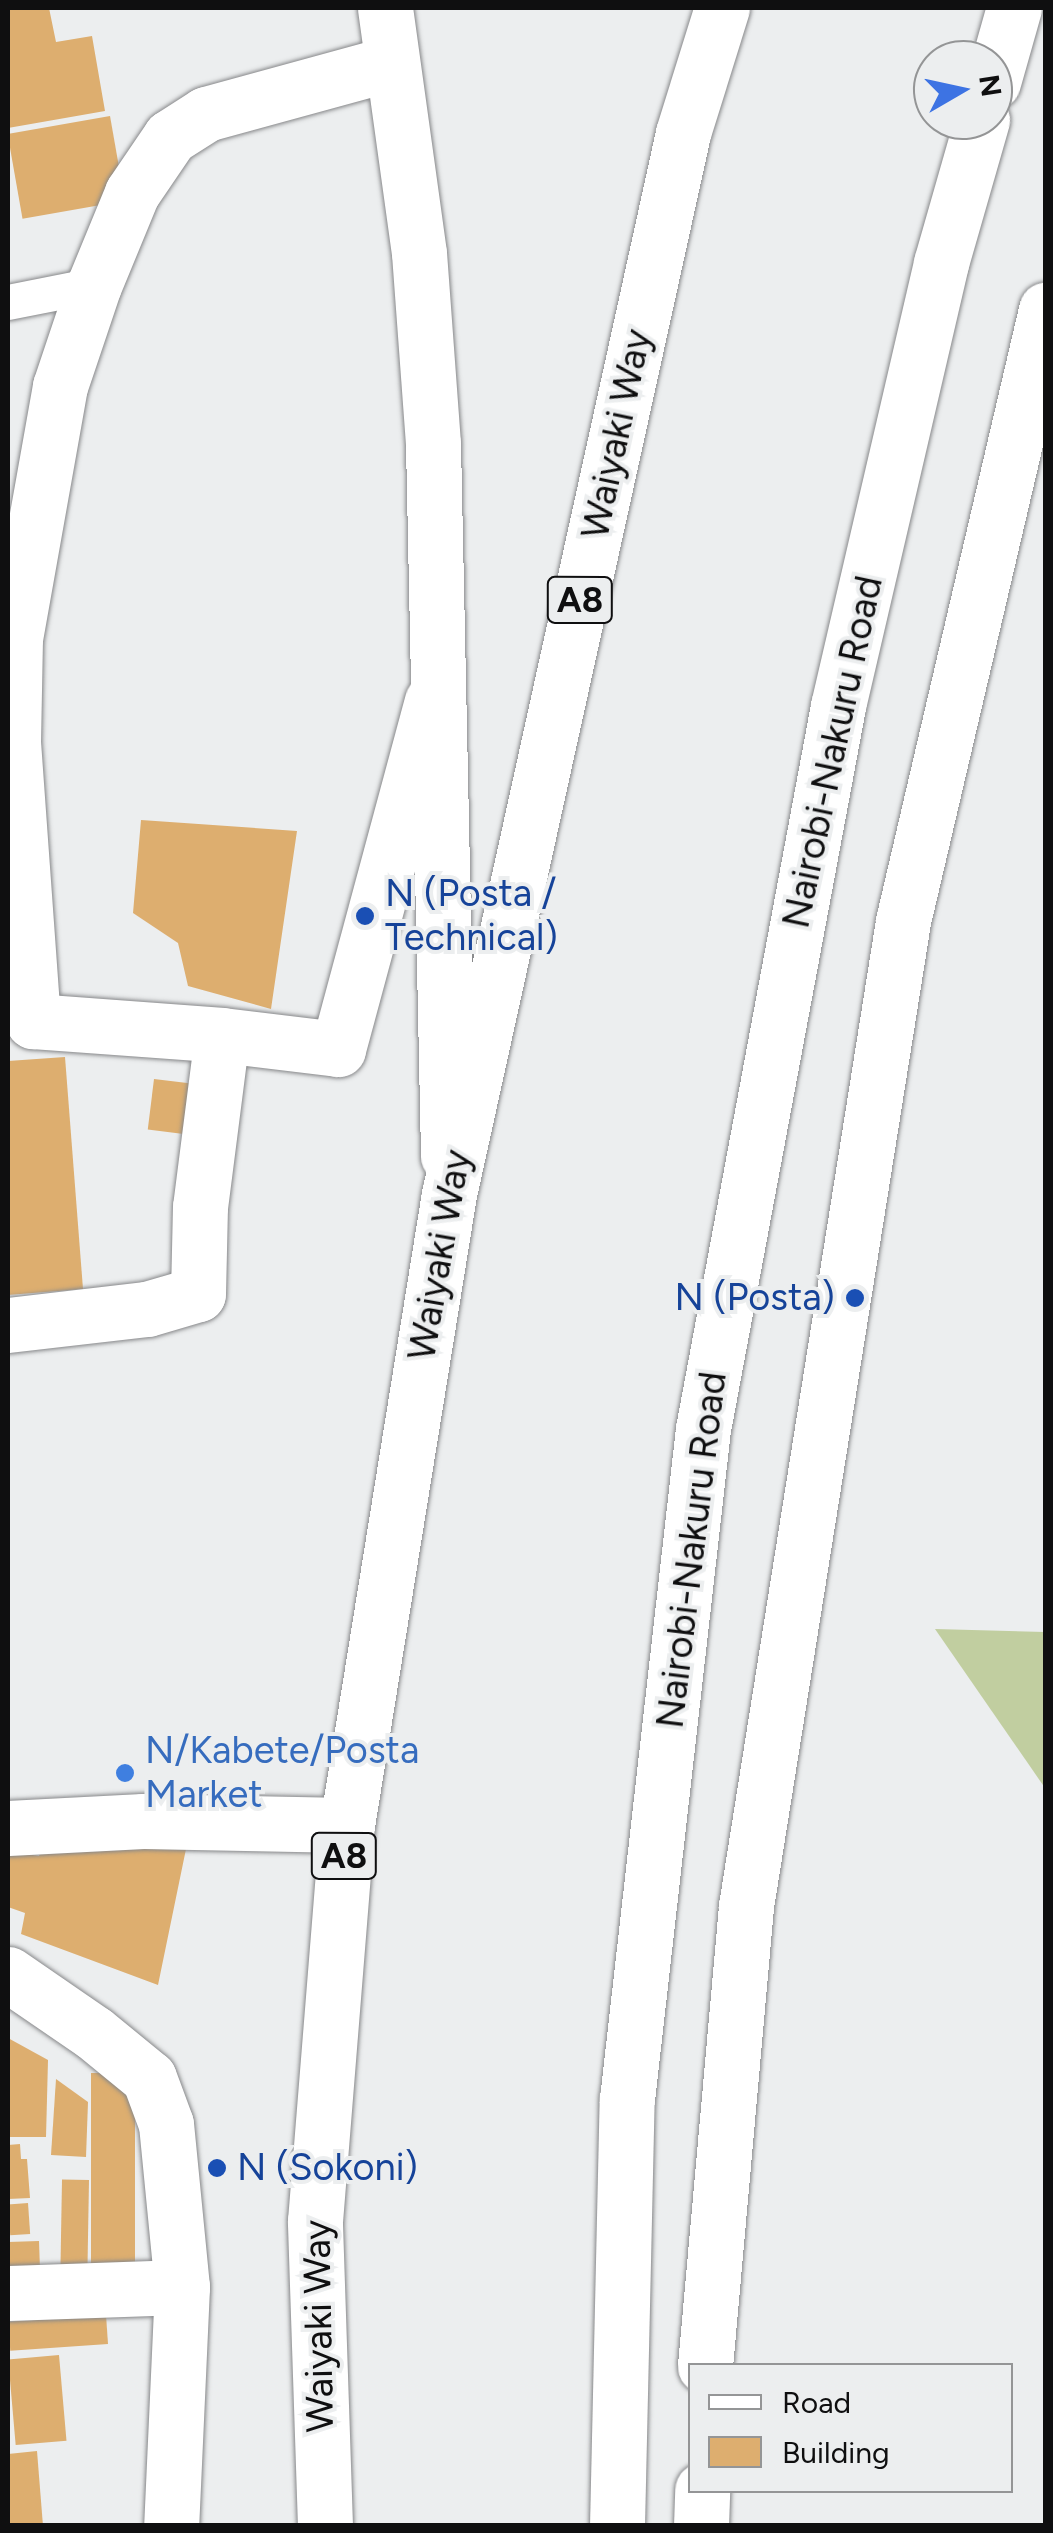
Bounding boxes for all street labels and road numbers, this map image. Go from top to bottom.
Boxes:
street label: Waiyaki Way [573,325,661,543]
road number: A8 [545,570,615,630]
street label: Nairobi-Nakuru Road [773,572,893,932]
street label: Waiyaki Way [399,1146,481,1364]
street label: Nairobi-Nakuru Road [648,1369,736,1731]
road number: A8 [309,1826,379,1886]
street label: Waiyaki Way [294,2219,344,2433]

